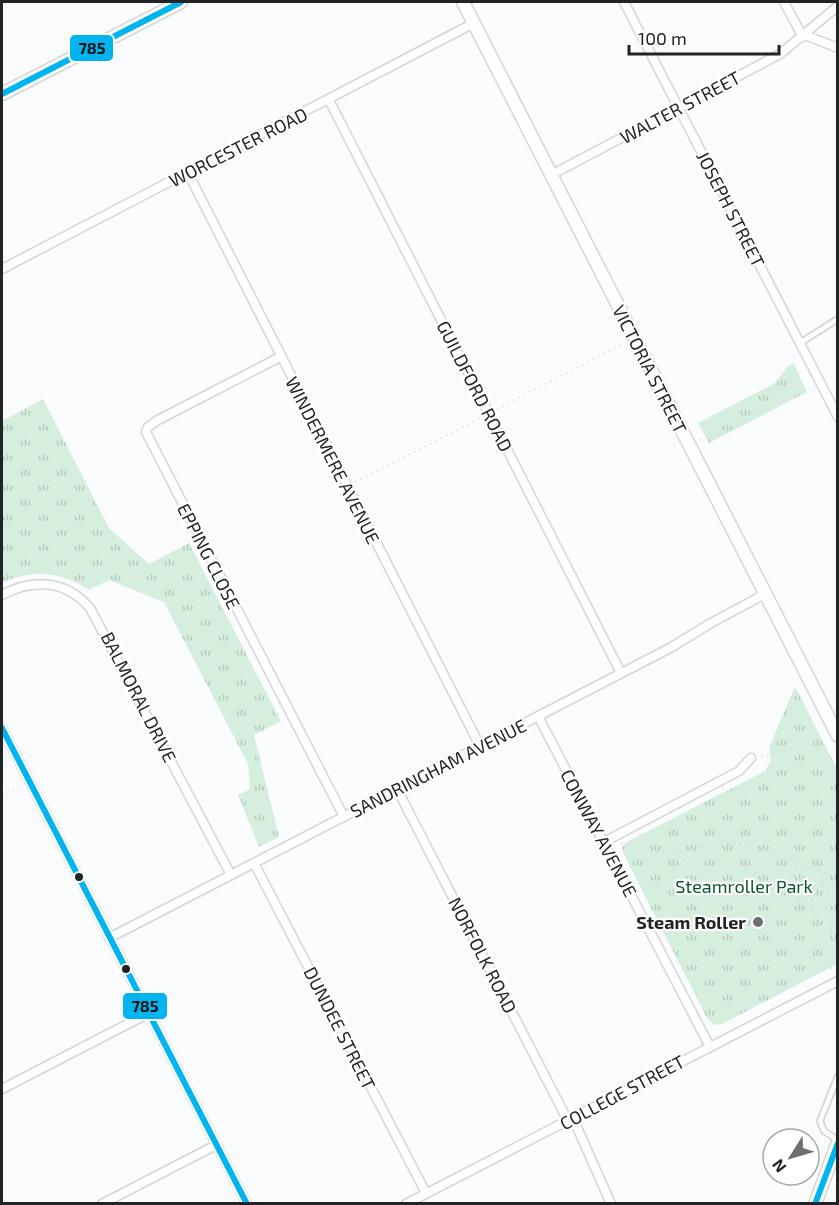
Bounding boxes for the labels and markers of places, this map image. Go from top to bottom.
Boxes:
unlabelled marker [73,871,85,883]
place label: Steam Roller [636,911,746,933]
marker: Steam Roller [751,915,765,929]
unlabelled marker [120,963,132,975]

